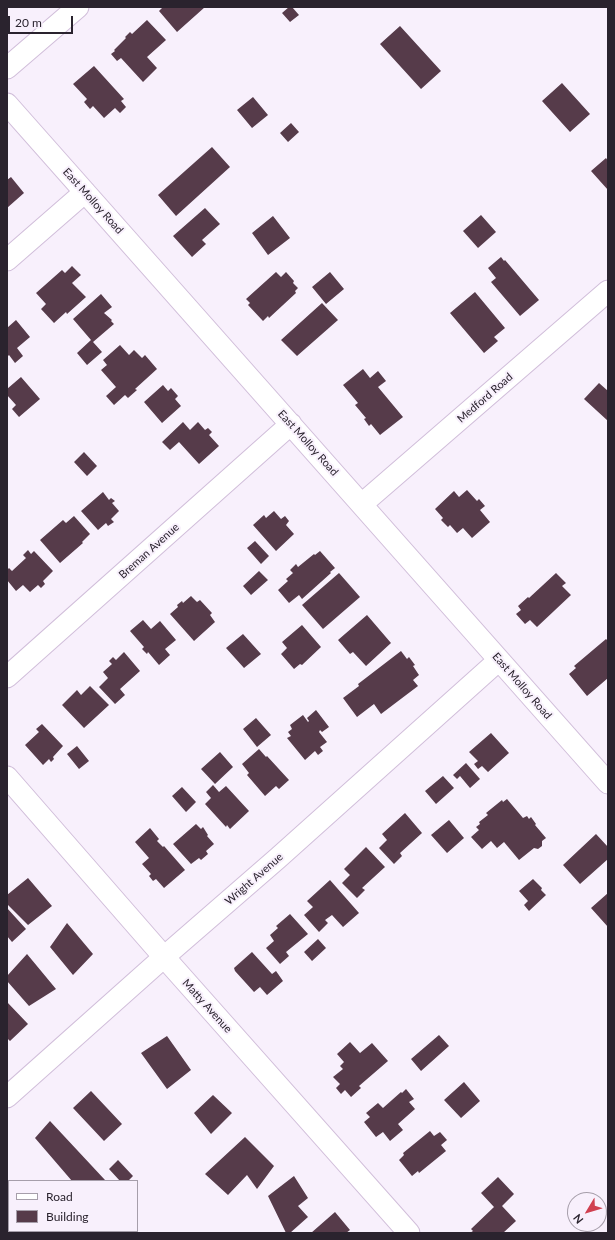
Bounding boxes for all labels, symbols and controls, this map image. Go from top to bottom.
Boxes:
scale bar [10,8,75,34]
text: 20 m [15,15,42,30]
street label: East Molloy Road [60,165,126,237]
street label: Medford Road [455,370,515,426]
street label: East Molloy Road [275,407,341,479]
street label: Breman Avenue [116,521,182,581]
street label: East Molloy Road [490,650,554,722]
street label: Wright Avenue [222,850,286,908]
street label: Matty Avenue [179,976,235,1036]
legend [8,1180,138,1232]
text: Road [46,1189,73,1204]
north arrow [567,1192,607,1232]
text: Building [46,1209,89,1224]
text: N [570,1212,586,1226]

